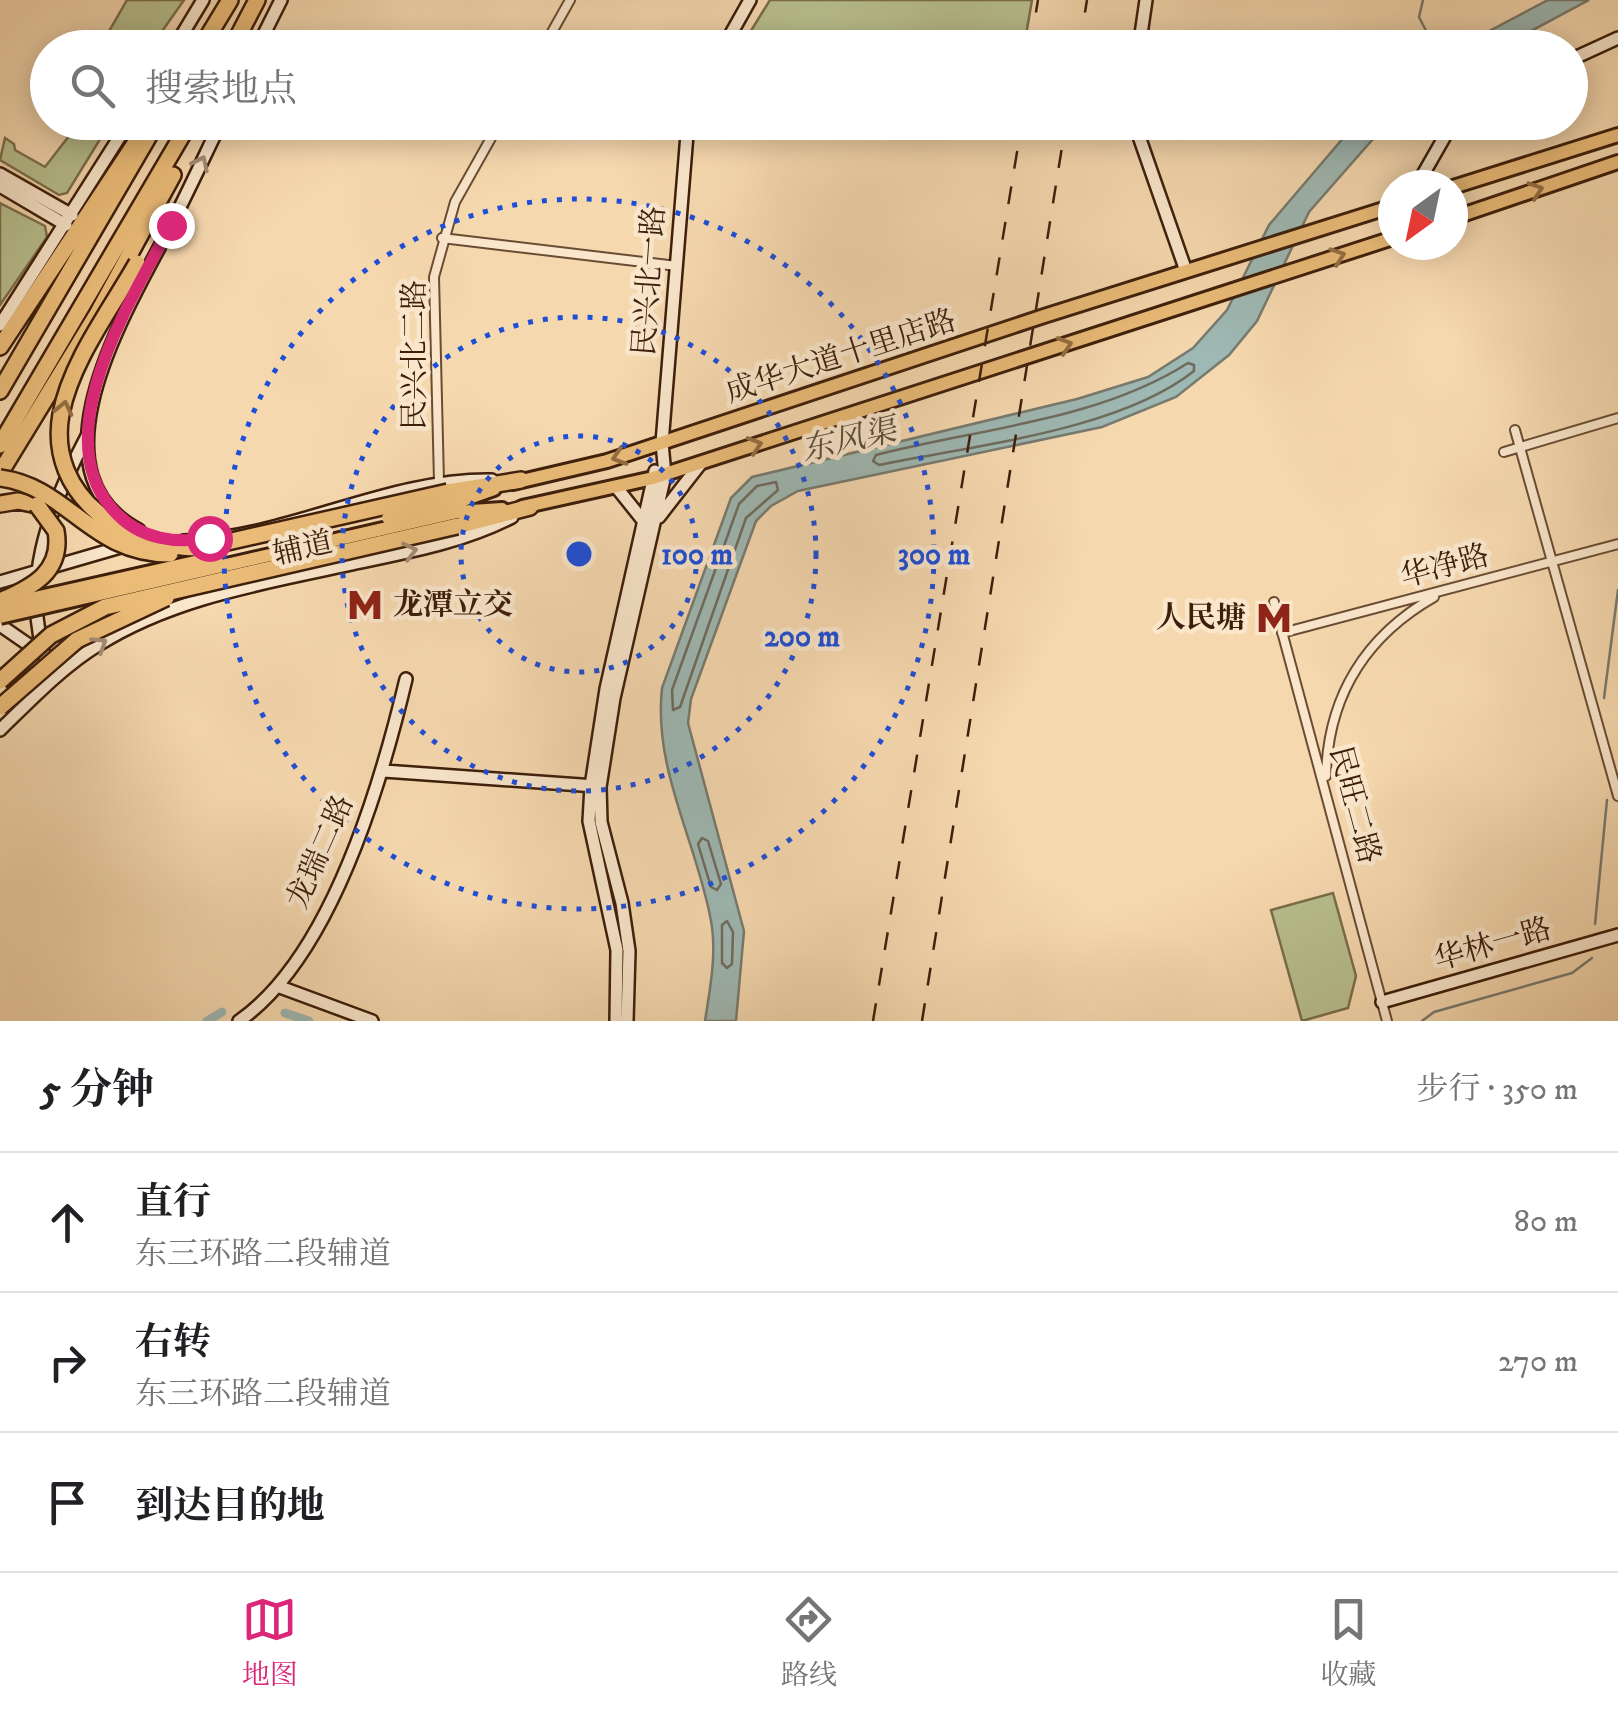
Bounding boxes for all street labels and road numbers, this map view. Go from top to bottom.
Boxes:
street label: 民兴北一路 [626,205,674,357]
street label: 民兴北二路 [397,280,434,430]
street label: 成华大道十里店路 [721,302,961,412]
street label: 辅道 [270,524,336,574]
street label: 华净路 [1397,537,1493,597]
street label: 民旺二路 [1321,742,1387,868]
street label: 龙瑞二路 [280,790,362,914]
street label: 华林一路 [1430,911,1556,979]

